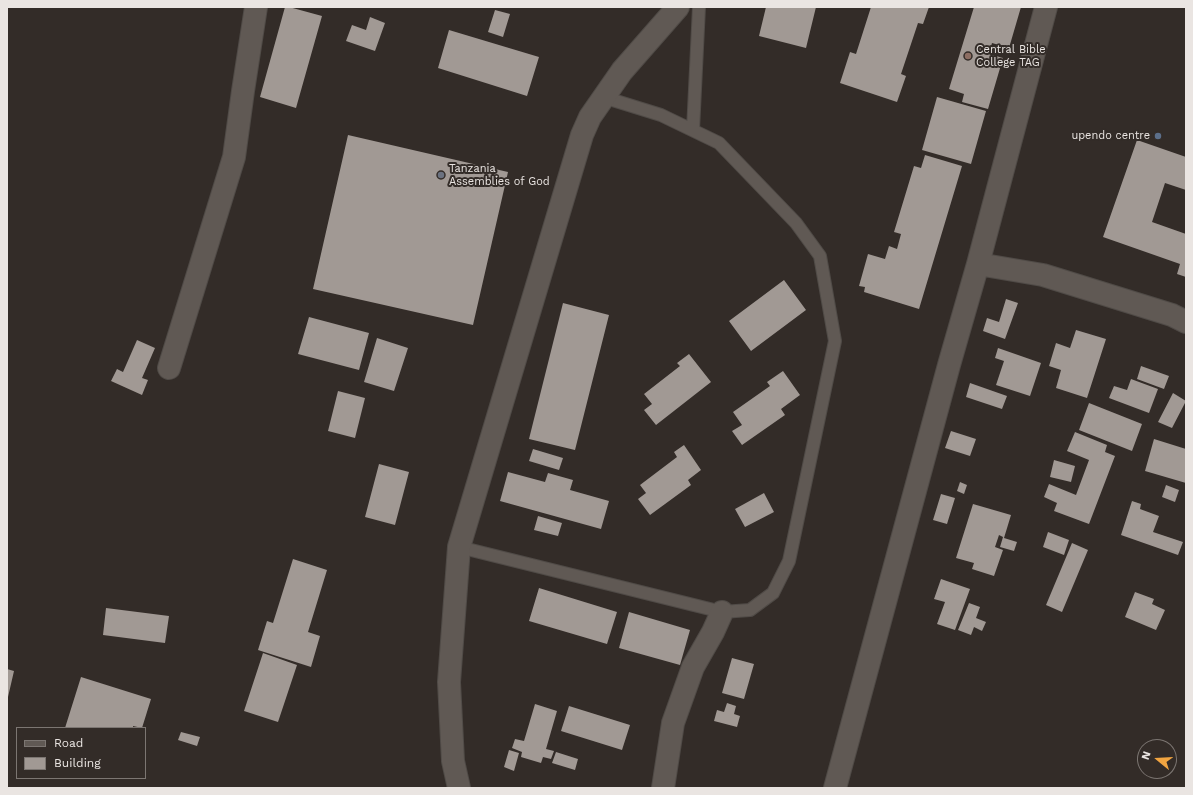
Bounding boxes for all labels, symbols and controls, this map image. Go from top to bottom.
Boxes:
place label: Central Bible College TAG [976,43,1046,69]
marker: Central Bible College TAG [963,51,973,61]
place label: upendo centre [1071,129,1150,143]
marker: upendo centre [1153,131,1163,141]
place label: Tanzania Assemblies of God [449,162,550,188]
marker: Tanzania Assemblies of God [436,170,446,180]
legend [16,727,146,779]
text: Road [54,736,83,750]
north arrow [1137,739,1177,779]
text: N [1139,750,1154,761]
text: Building [54,756,101,770]

